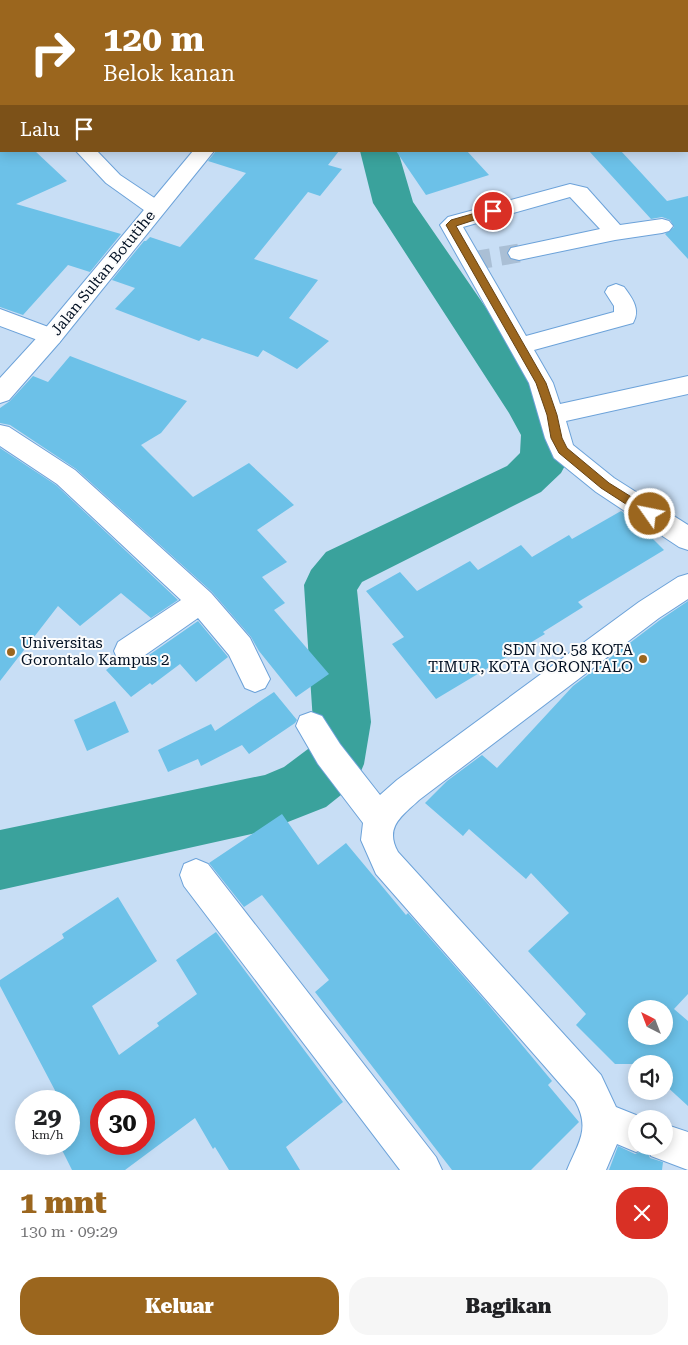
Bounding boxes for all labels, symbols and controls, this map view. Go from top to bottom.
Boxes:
text: 120 m [103,19,204,60]
icon: right [20,20,85,85]
text: Belok kanan [103,61,235,86]
icon: arrive [70,115,98,143]
text: Lalu [20,118,60,141]
pin [472,190,514,232]
icon: arrive [479,197,507,225]
street label: Jalan Sultan Botutihe [47,207,159,339]
position arrow [623,487,675,539]
place label: Universitas Gorontalo Kampus 2 [21,634,169,669]
place label: SDN NO. 58 KOTA TIMUR, KOTA GORONTALO [428,641,634,676]
marker: Universitas Gorontalo Kampus 2 [5,646,17,658]
marker: SDN NO. 58 KOTA TIMUR, KOTA GORONTALO [637,653,649,665]
north arrow [628,1000,672,1045]
map controls [628,1000,673,1155]
button: sound [628,1055,673,1100]
speed limit sign: 30 [90,1090,155,1155]
text: 29 [33,1102,62,1131]
button: search [628,1110,673,1155]
text: km/h [31,1128,64,1142]
text: 1 mnt [20,1185,107,1220]
button: close [616,1187,668,1239]
text: 130 m · 09:29 [20,1222,118,1241]
button: Keluar [20,1277,339,1335]
button: Bagikan [349,1277,668,1335]

